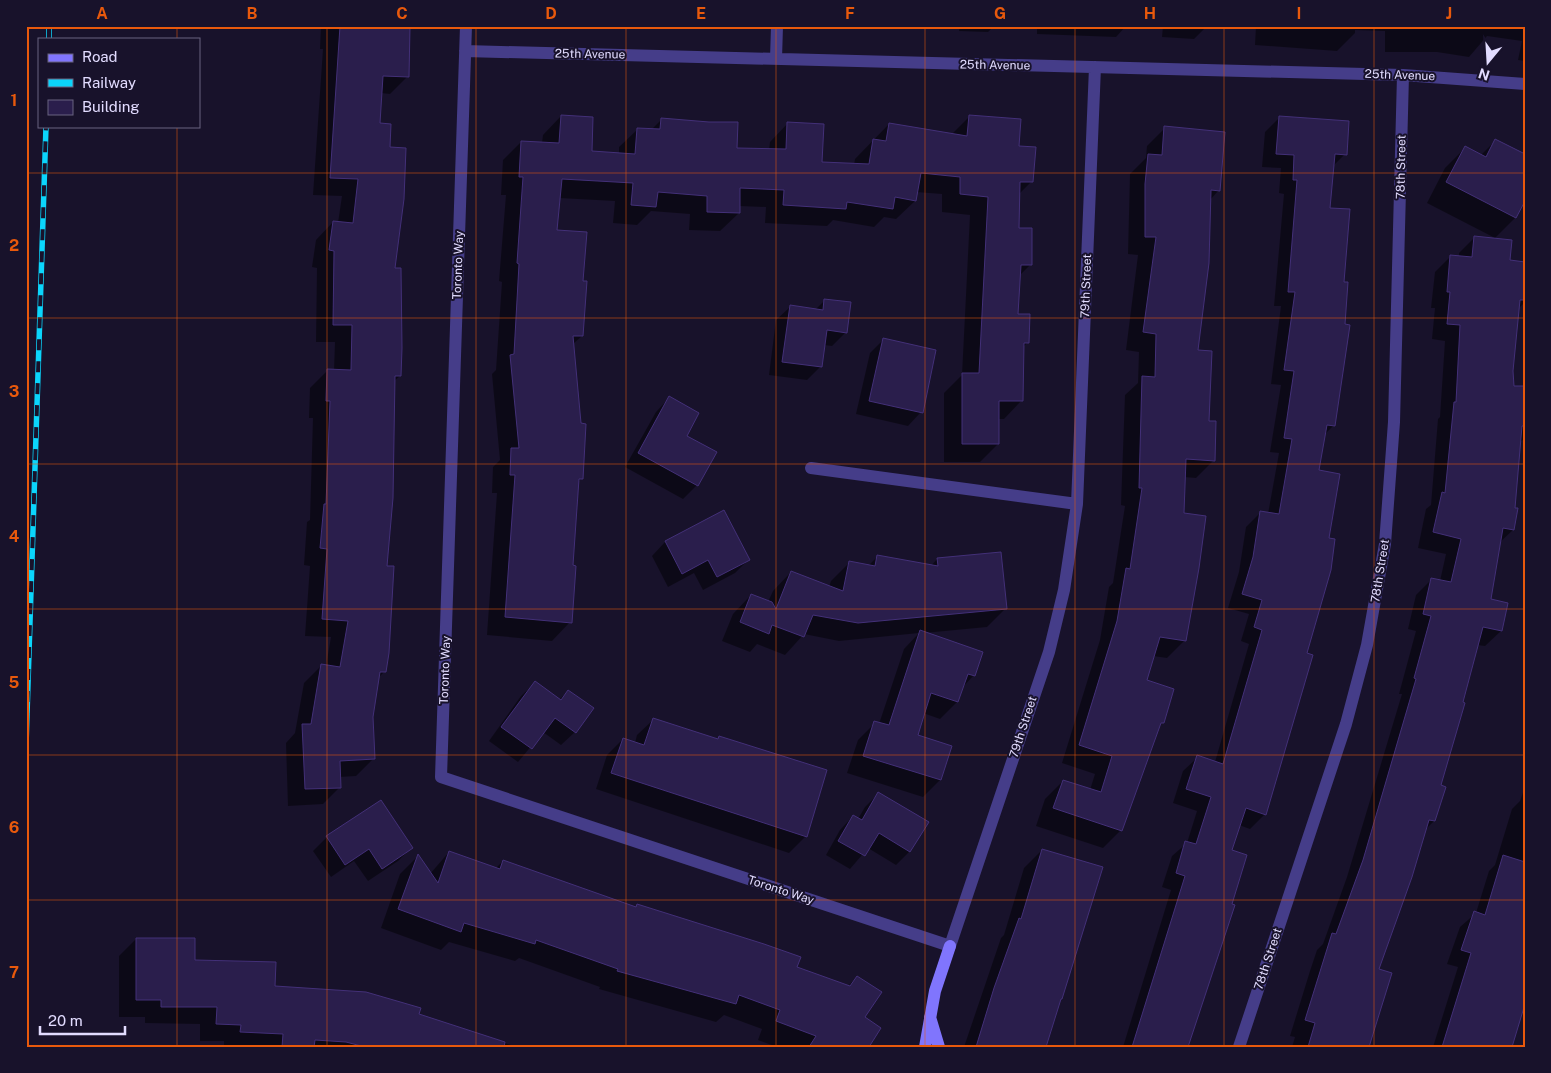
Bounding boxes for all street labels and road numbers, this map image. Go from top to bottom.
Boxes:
street label: 25th Avenue [555,46,626,62]
street label: 25th Avenue [960,57,1031,73]
street label: 25th Avenue [1364,67,1436,83]
street label: 78th Street [1393,134,1409,199]
street label: Toronto Way [450,230,466,300]
street label: 79th Street [1078,253,1094,318]
street label: 78th Street [1368,538,1392,604]
street label: Toronto Way [437,635,453,705]
street label: 79th Street [1006,694,1040,760]
street label: Toronto Way [746,873,816,907]
street label: 78th Street [1251,926,1285,992]

